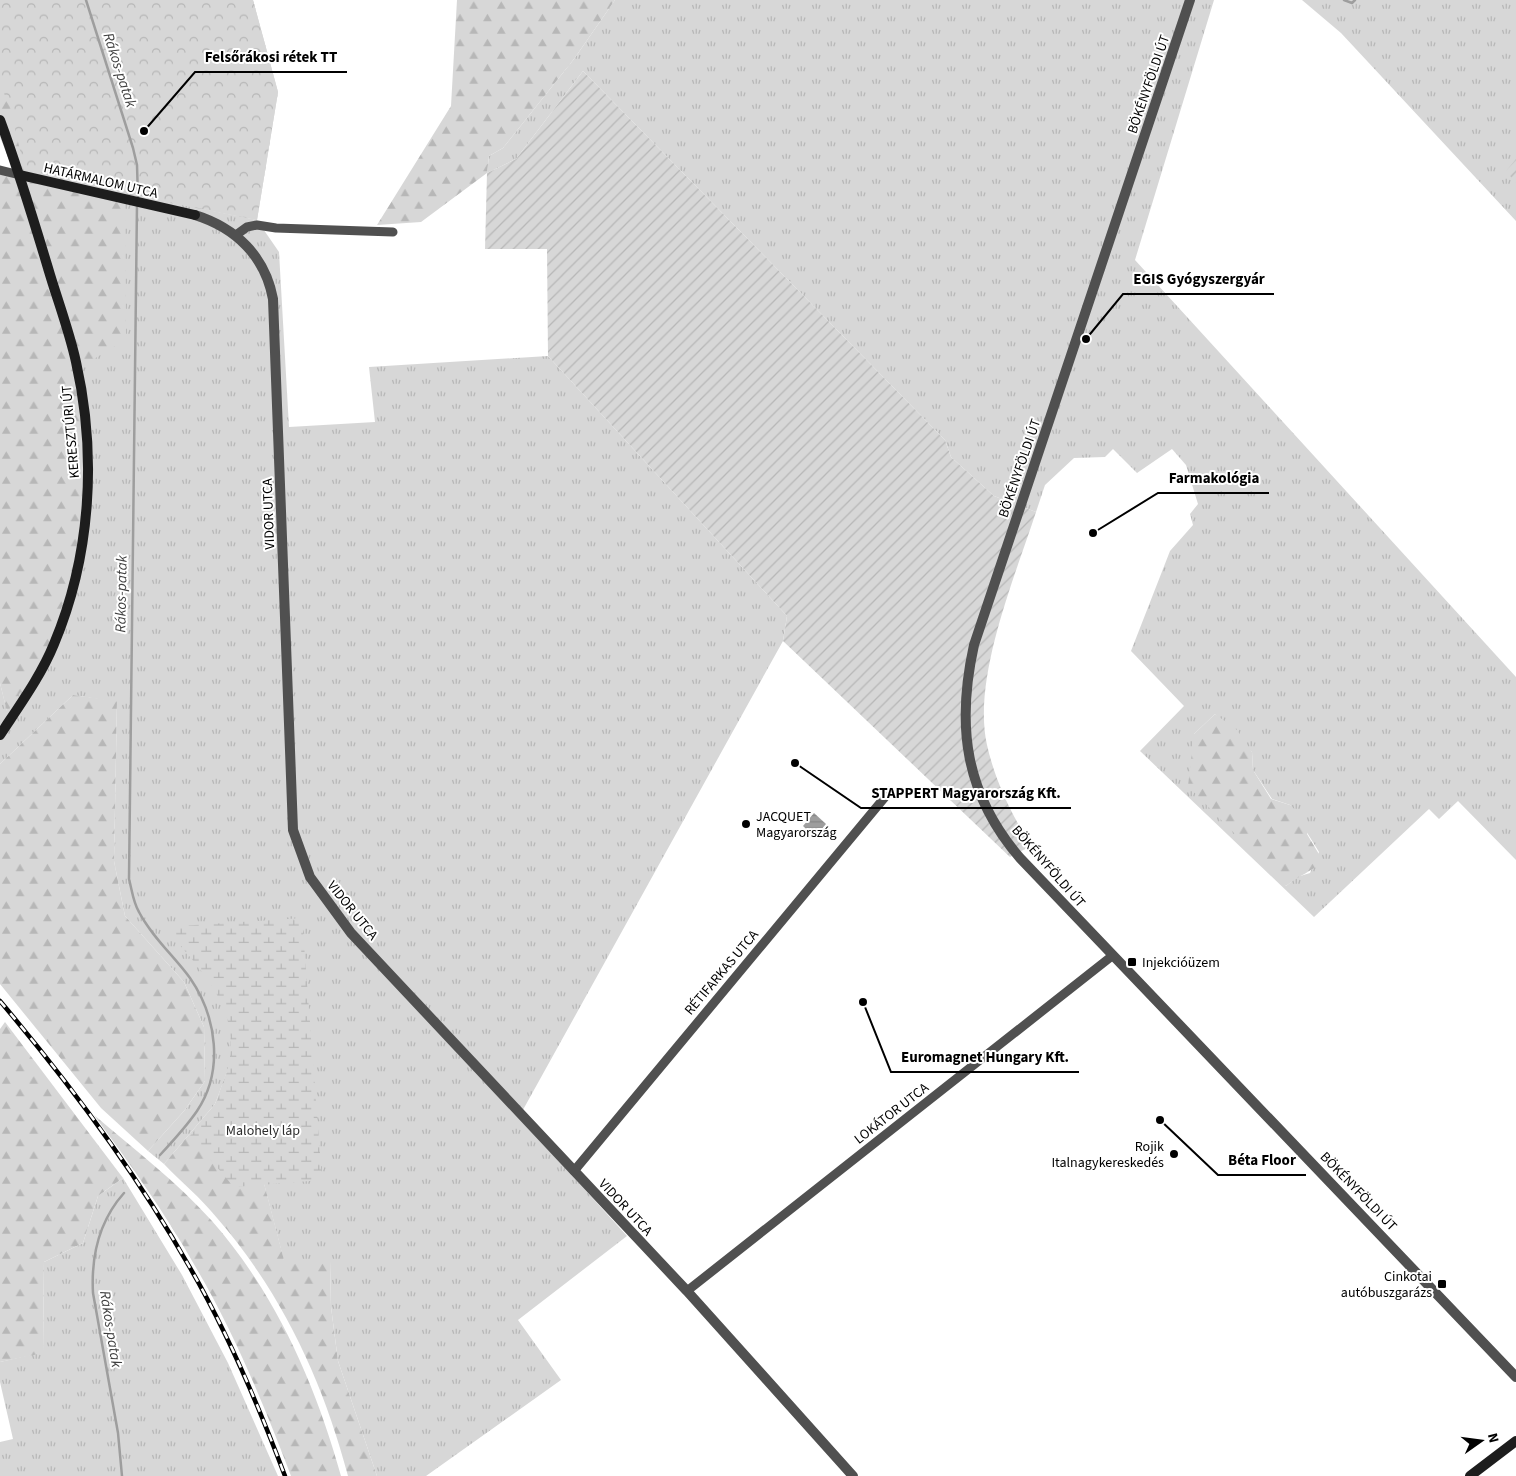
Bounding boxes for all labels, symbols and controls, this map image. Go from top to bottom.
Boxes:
water label: Rákos-patak [98,30,142,111]
street label: BÖKÉNYFÖLDI ÚT [1123,32,1175,136]
callout: Felsőrákosi rétek TT [195,42,347,72]
text: Felsőrákosi rétek TT [205,47,337,68]
street label: HATÁRMALOM UTCA [42,158,160,204]
callout: EGIS Gyógyszergyár [1123,264,1274,294]
text: EGIS Gyógyszergyár [1133,269,1265,290]
street label: KERESZTÚRI ÚT [57,384,85,479]
street label: BÖKÉNYFÖLDI ÚT [994,416,1046,520]
callout: Farmakológia [1158,463,1269,493]
text: Farmakológia [1169,468,1259,489]
street label: VIDOR UTCA [258,478,280,550]
water label: Rákos-patak [110,554,133,633]
callout: STAPPERT Magyarország Kft. [861,778,1071,808]
text: STAPPERT Magyarország Kft. [871,783,1061,804]
place label: JACQUET Magyarország [756,807,837,843]
marker: JACQUET Magyarország [740,818,752,830]
street label: BÖKÉNYFÖLDI ÚT [1007,821,1090,913]
street label: VIDOR UTCA [322,877,383,945]
street label: RÉTIFARKAS UTCA [680,925,764,1020]
place label: Injekcióüzem [1142,953,1220,973]
marker: Injekcióüzem [1126,956,1138,968]
callout: Euromagnet Hungary Kft. [891,1042,1079,1072]
text: Euromagnet Hungary Kft. [901,1047,1069,1068]
street label: LOKÁTOR UTCA [850,1078,933,1149]
park label: Malohely láp [226,1121,300,1141]
place label: Rojik Italnagykereskedés [1051,1137,1164,1173]
callout: Béta Floor [1218,1145,1306,1175]
marker: Rojik Italnagykereskedés [1168,1148,1180,1160]
street label: BÖKÉNYFÖLDI ÚT [1315,1148,1402,1236]
text: Béta Floor [1228,1150,1296,1171]
street label: VIDOR UTCA [594,1175,657,1241]
place label: Cinkotai autóbuszgarázs [1341,1267,1432,1303]
marker: Cinkotai autóbuszgarázs [1436,1278,1448,1290]
water label: Rákos-patak [94,1289,127,1370]
north arrow [1456,1416,1506,1466]
text: N [1482,1431,1503,1445]

